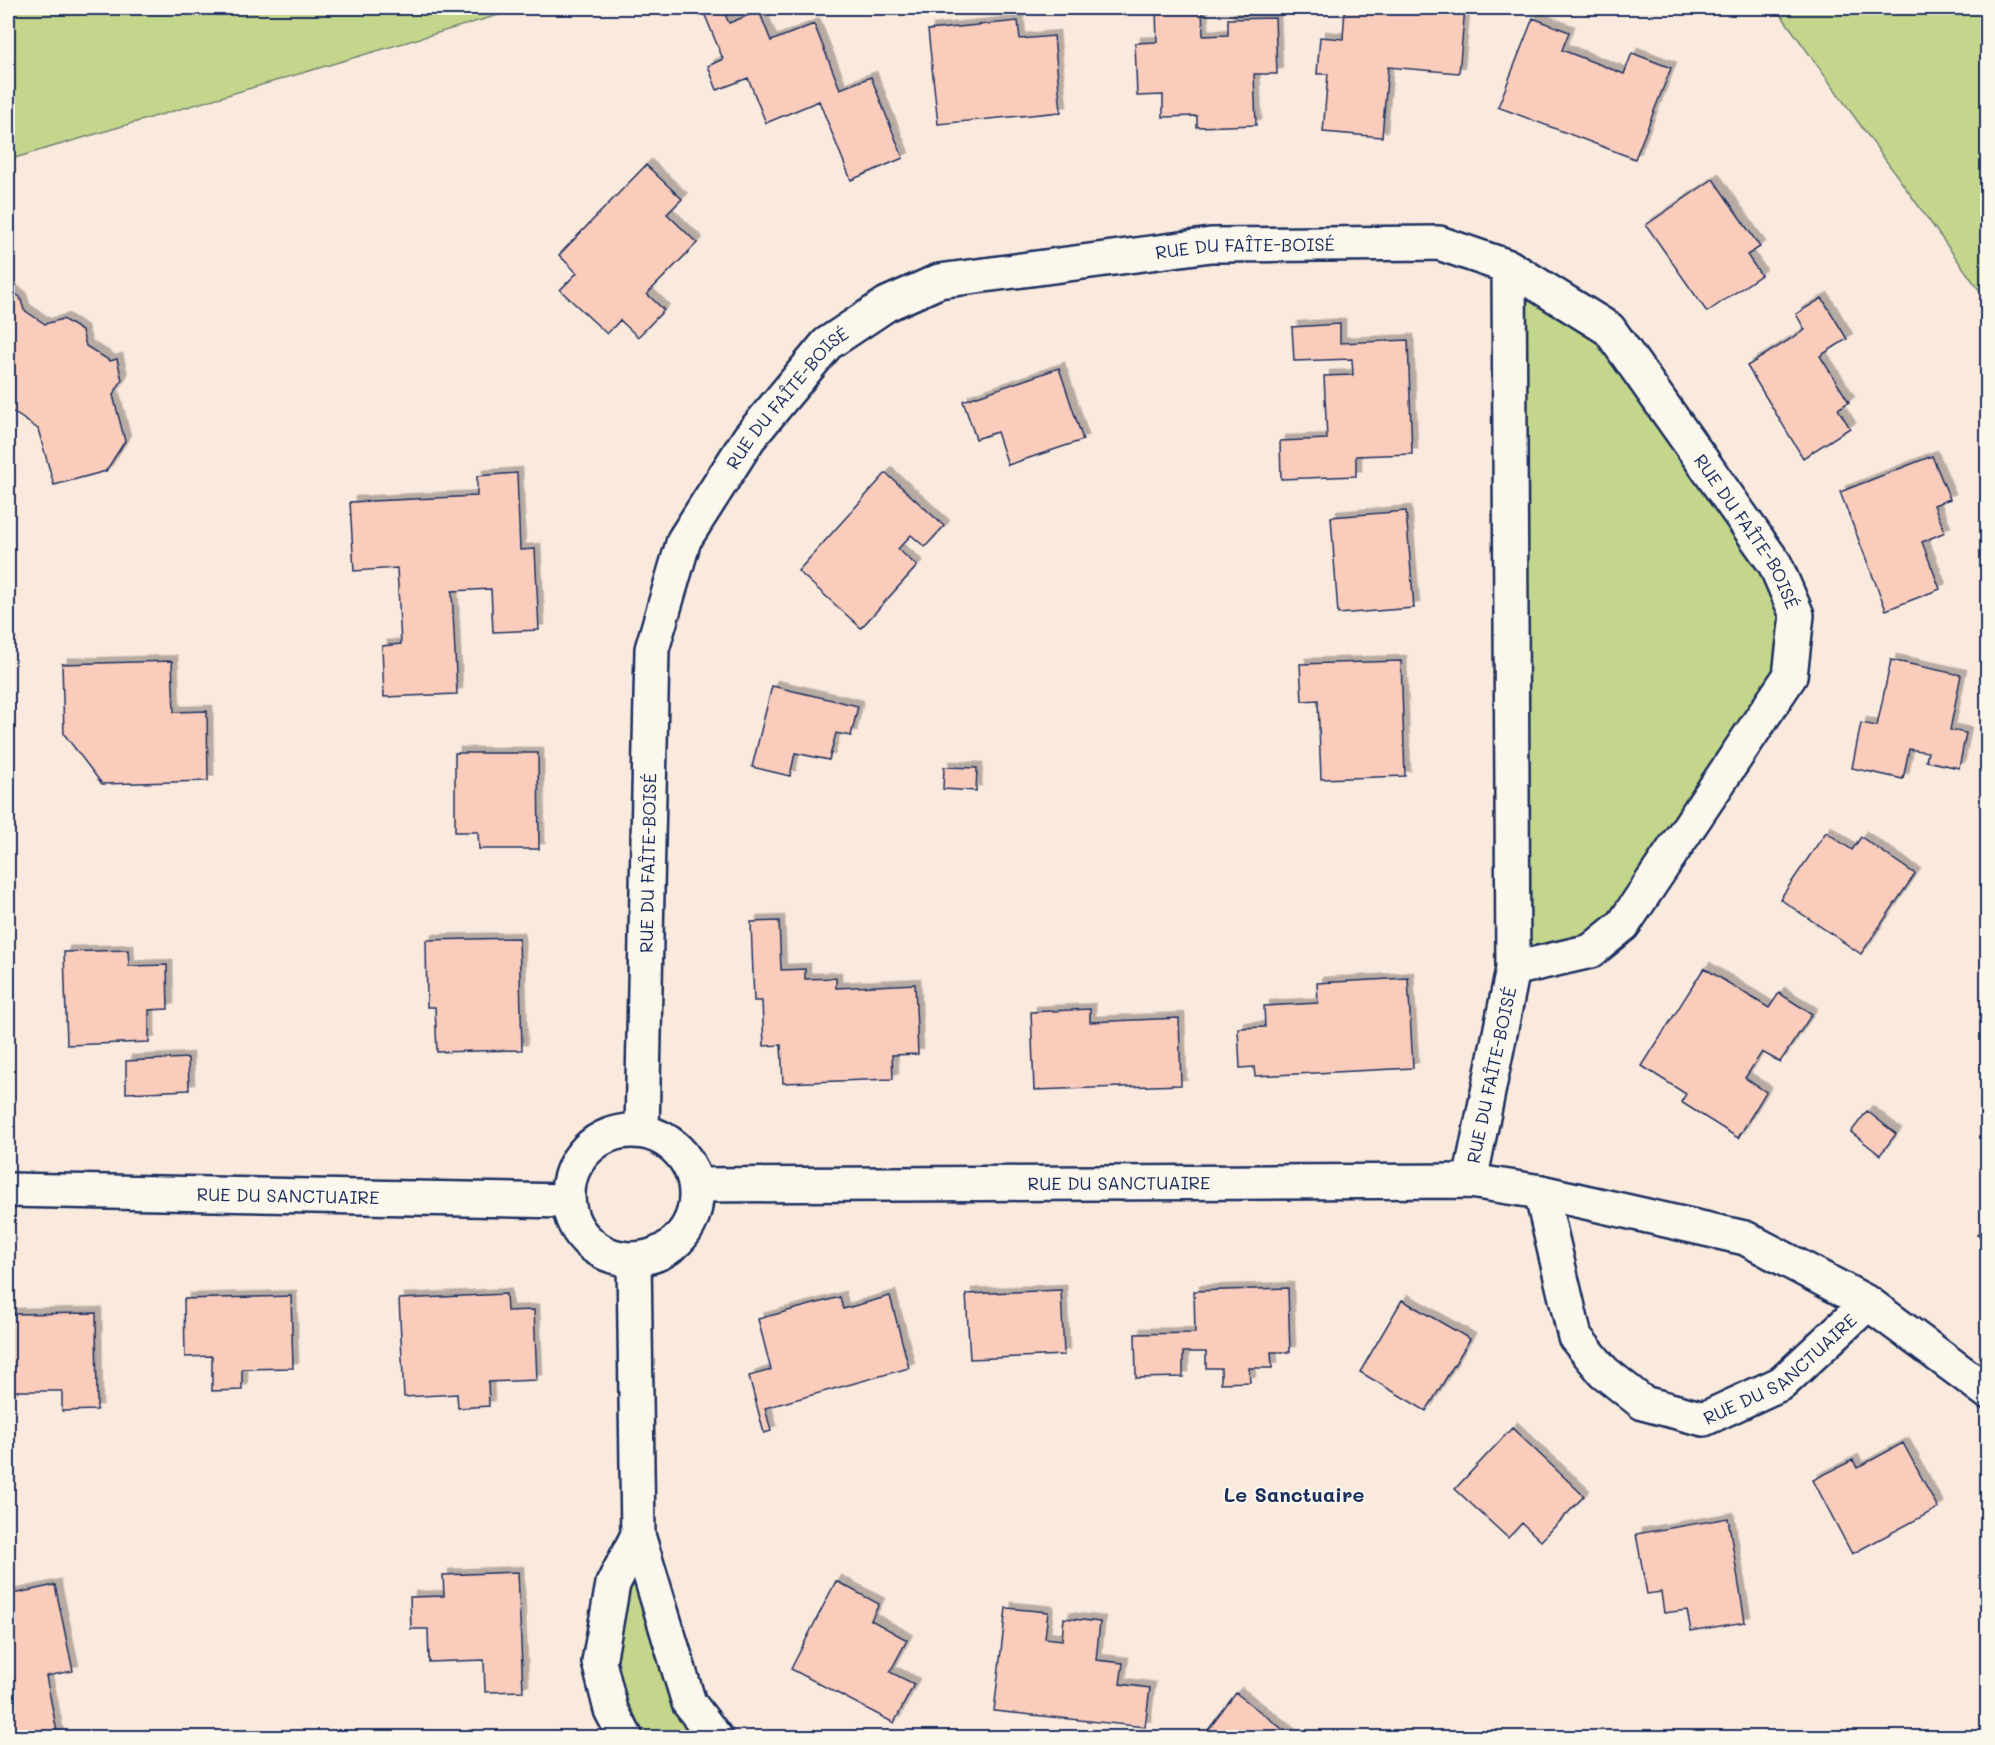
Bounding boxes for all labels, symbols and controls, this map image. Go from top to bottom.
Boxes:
street label: RUE DU FAÎTE-BOISÉ [1154,232,1335,264]
street label: RUE DU FAÎTE-BOISÉ [720,321,853,474]
street label: RUE DU FAÎTE-BOISÉ [1689,449,1805,612]
street label: RUE DU FAÎTE-BOISÉ [634,773,661,953]
street label: RUE DU FAÎTE-BOISÉ [1461,985,1521,1165]
street label: RUE DU SANCTUAIRE [1028,1170,1210,1195]
street label: RUE DU SANCTUAIRE [196,1182,380,1209]
street label: RUE DU SANCTUAIRE [1699,1308,1861,1430]
district label: Le Sanctuaire [1224,1481,1364,1507]

